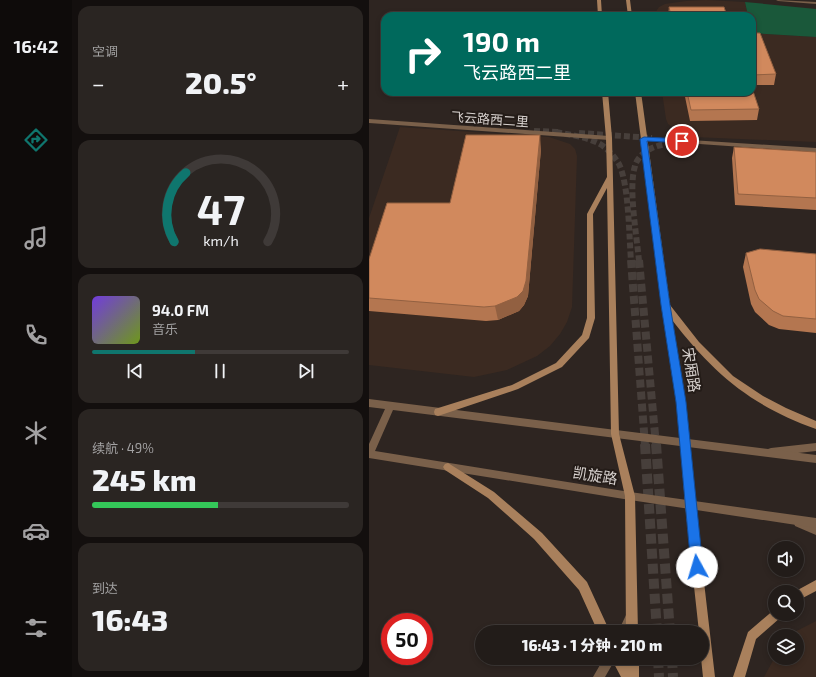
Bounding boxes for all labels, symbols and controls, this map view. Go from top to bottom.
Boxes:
text: 190 m [463,24,540,58]
icon: right [397,28,449,80]
text: 16:42 [14,35,58,57]
text: 空调 [92,43,118,59]
text: 飞云路西二里 [463,61,571,83]
text: 20.5° [185,64,257,100]
text: − [92,70,105,96]
text: + [337,70,349,96]
street label: 飞云路西二里 [451,108,529,130]
pin [665,124,699,158]
icon: directions [22,126,50,154]
icon: arrive [671,130,693,152]
text: 47 [196,183,245,233]
icon: music [22,224,50,252]
text: km/h [203,232,238,249]
text: 94.0 FM [152,301,209,319]
icon: phone [22,321,50,349]
text: 音乐 [152,321,178,337]
street label: 宋厢路 [680,346,704,393]
icon: previous [124,360,146,382]
icon: pause [209,360,231,382]
icon: next [295,360,317,382]
icon: climate [22,419,50,447]
text: 续航 · 49% [92,440,154,456]
text: 245 km [92,461,197,497]
street label: 凯旋路 [572,463,619,487]
icon: car [22,517,50,545]
map controls [768,541,804,665]
button: sound [768,541,804,577]
position arrow [676,546,718,588]
text: 到达 [92,580,118,596]
button: search [768,585,804,621]
text: 16:43 [92,601,168,637]
speed limit sign: 50 [381,613,433,665]
icon: filters [22,614,50,642]
button: layers [768,629,804,665]
text: 16:43 · 1 分钟 · 210 m [522,636,662,654]

